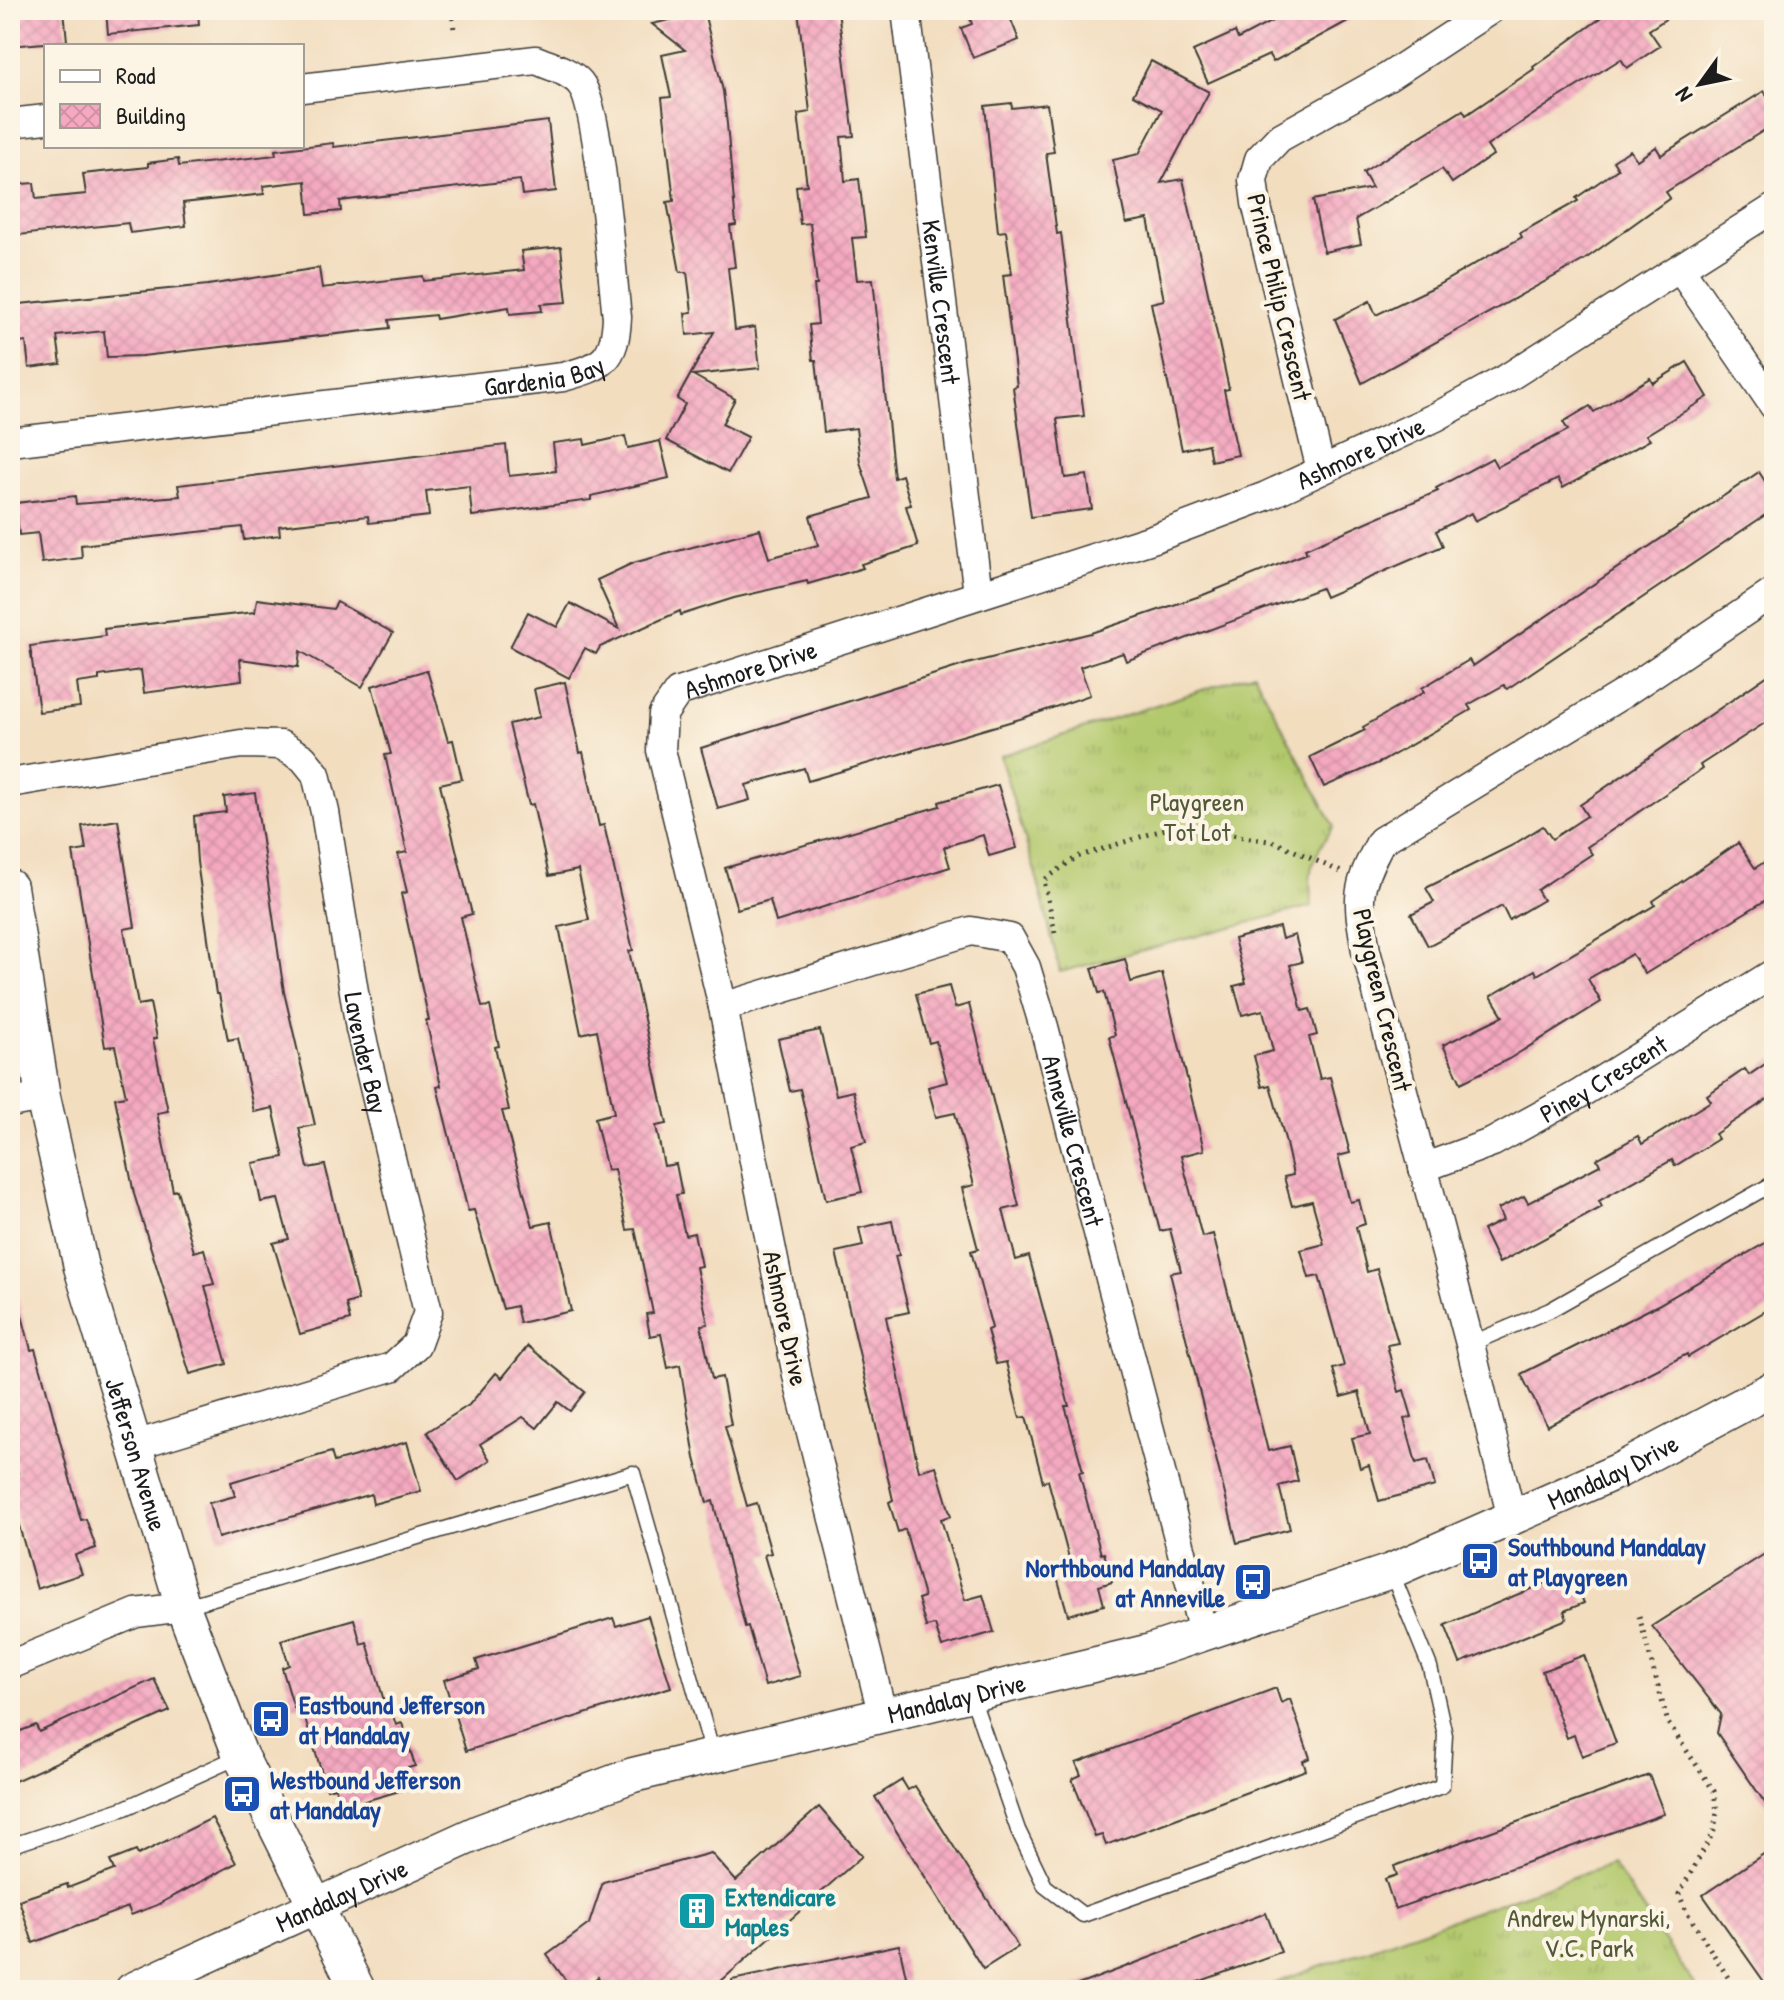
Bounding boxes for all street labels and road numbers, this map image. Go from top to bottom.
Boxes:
street label: Prince Philip Crescent [1239,190,1321,405]
street label: Kenville Crescent [914,218,970,387]
street label: Gardenia Bay [482,347,611,404]
street label: Ashmore Drive [1291,407,1430,497]
street label: Ashmore Drive [680,631,821,706]
street label: Playgreen Crescent [1345,905,1421,1096]
street label: Lavender Bay [337,990,397,1117]
street label: Piney Crescent [1533,1026,1675,1130]
street label: Anneville Crescent [1034,1051,1113,1231]
street label: Ashmore Drive [755,1247,817,1389]
street label: Jefferson Avenue [98,1373,177,1535]
street label: Mandalay Drive [1542,1425,1684,1517]
street label: Mandalay Drive [884,1664,1029,1731]
street label: Mandalay Drive [270,1850,413,1940]

